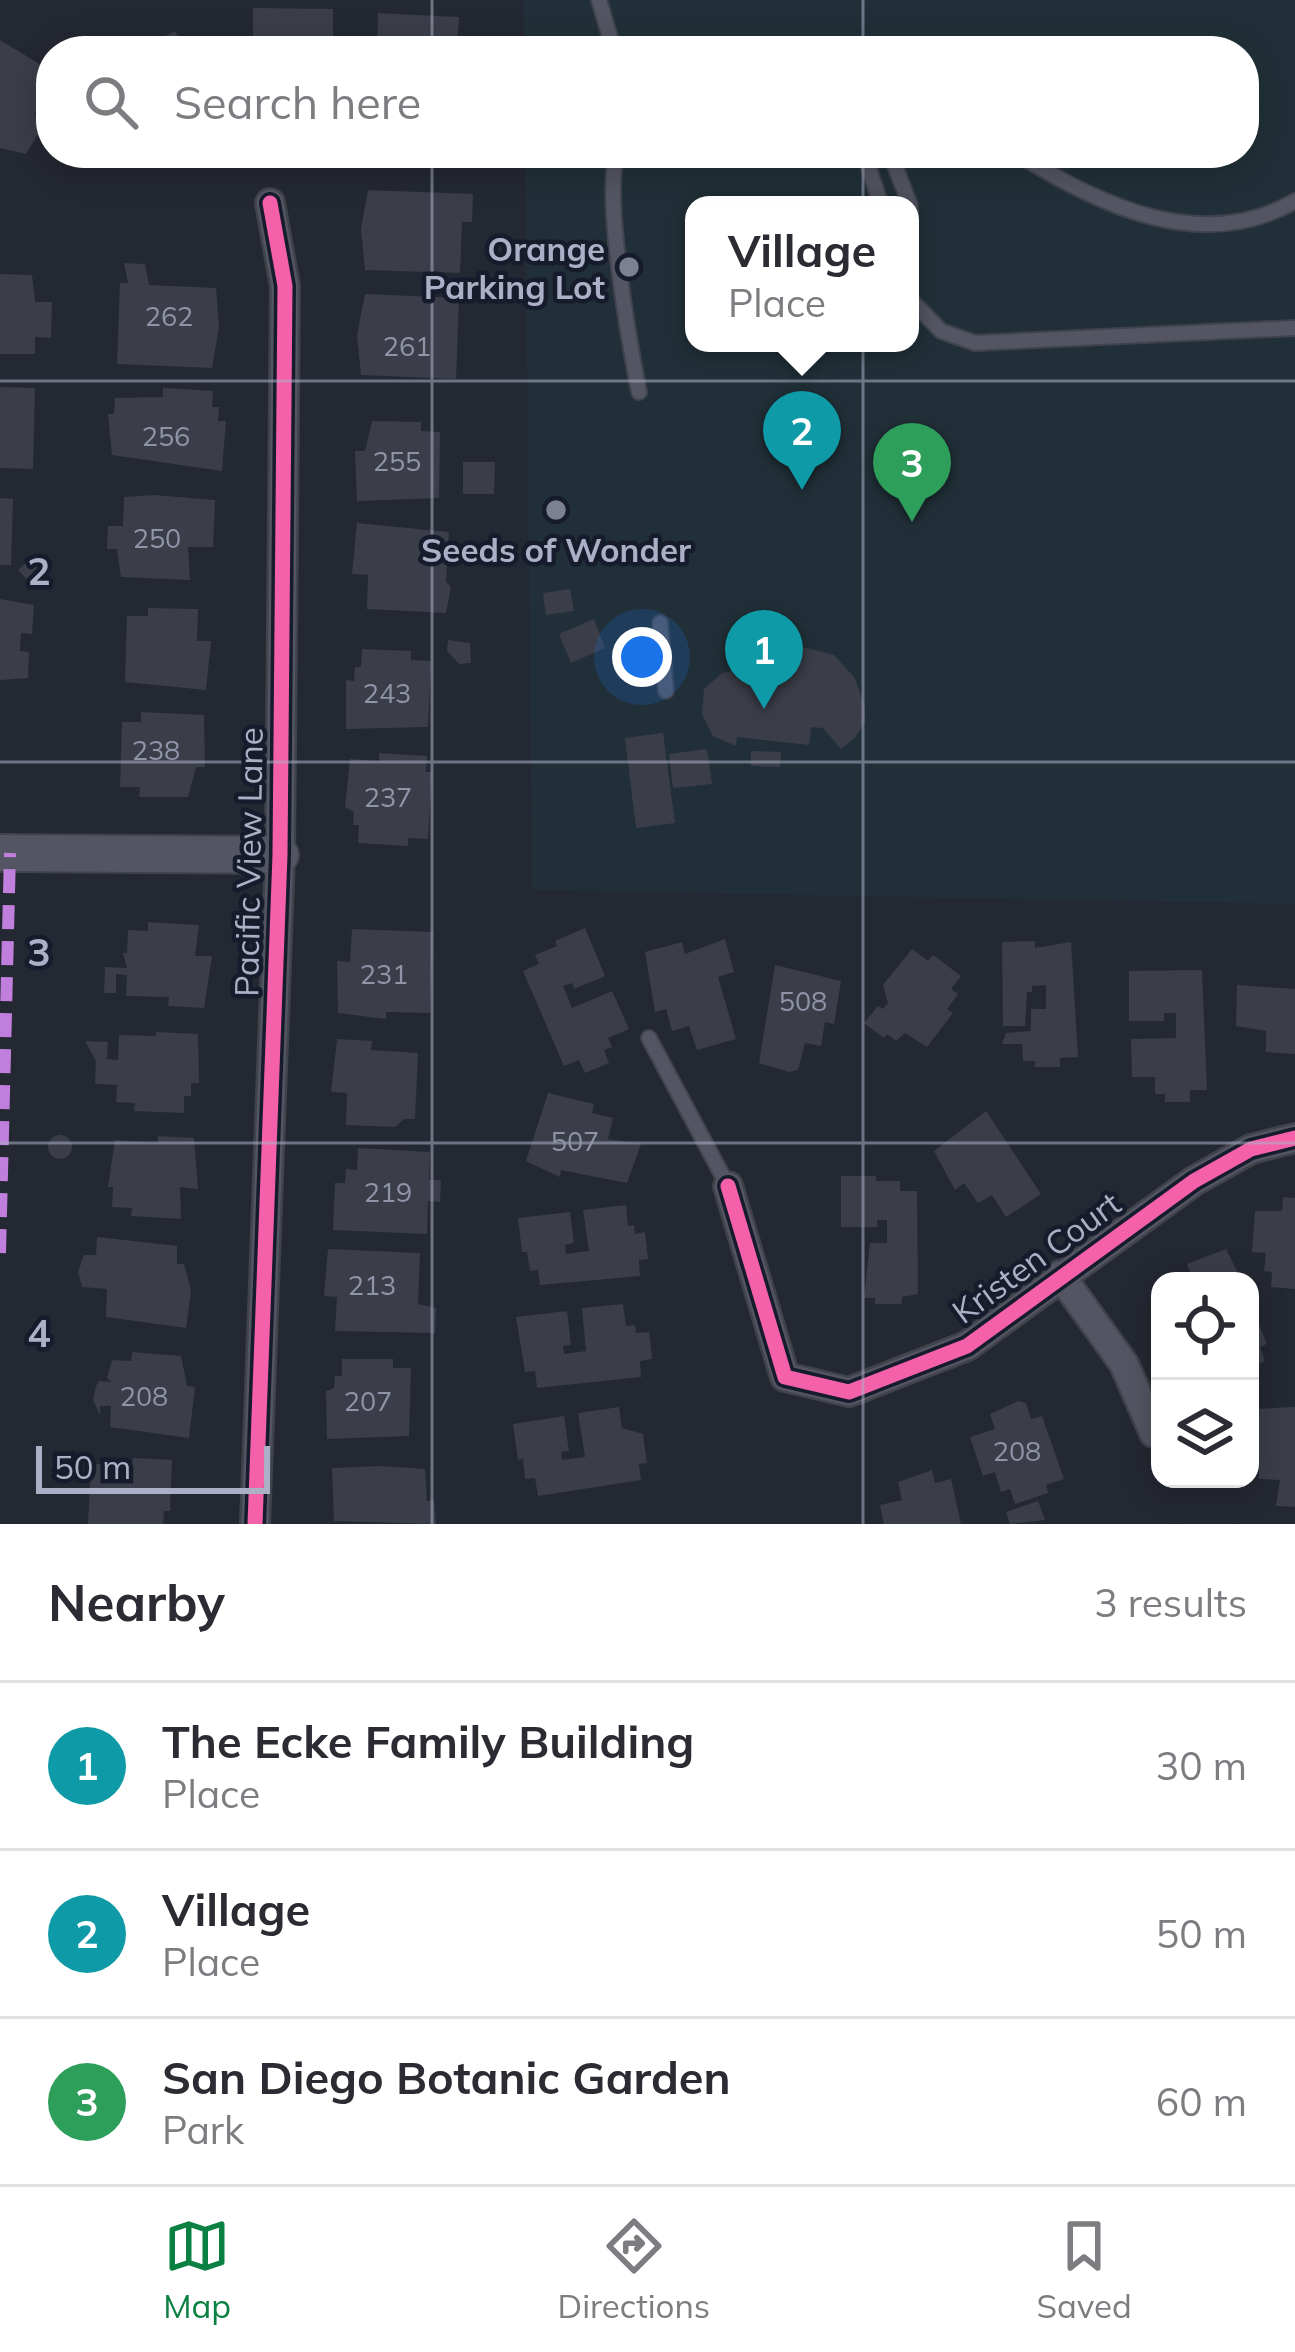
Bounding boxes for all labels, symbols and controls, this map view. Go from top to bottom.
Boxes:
search box [36,36,1259,168]
icon: search [78,69,144,135]
text: Search here [174,74,421,130]
popup [685,196,919,352]
text: Village [728,222,876,278]
place label: Orange Parking Lot [424,228,605,307]
marker: Orange Parking Lot [616,254,642,280]
text: Place [728,278,826,327]
house number: 262 [145,299,193,333]
house number: 261 [383,329,431,363]
pin: 2 [763,391,841,490]
house number: 256 [142,419,190,453]
pin: 3 [873,423,951,522]
house number: 255 [373,444,421,478]
marker: Seeds of Wonder [543,497,569,523]
house number: 250 [133,521,181,555]
place label: Seeds of Wonder [421,529,691,570]
text: 2 [27,546,51,595]
pin: 1 [725,610,803,709]
your location [612,627,672,687]
house number: 243 [363,676,411,710]
street label: Pacific View Lane [225,727,271,997]
house number: 238 [132,733,180,767]
house number: 237 [364,780,412,814]
text: 3 [27,927,51,976]
house number: 231 [360,957,408,991]
house number: 508 [779,984,827,1018]
house number: 507 [551,1124,599,1158]
house number: 219 [364,1175,412,1209]
street label: Kristen Court [944,1182,1128,1332]
house number: 213 [348,1268,396,1302]
map controls [1151,1272,1259,1488]
button: locate [1151,1272,1259,1380]
text: 4 [27,1308,51,1357]
house number: 208 [120,1379,168,1413]
button: layers [1151,1380,1259,1488]
house number: 207 [344,1384,392,1418]
house number: 208 [993,1434,1041,1468]
scale bar [36,1440,270,1493]
text: 50 m [54,1446,131,1487]
text: Nearby [48,1570,225,1634]
text: 3 results [1094,1578,1247,1627]
text: The Ecke Family Building [162,1713,694,1769]
text: 1 [75,1741,99,1790]
text: 30 m [1156,1741,1247,1790]
text: Place [162,1769,260,1818]
text: Village [162,1881,310,1937]
text: 2 [75,1909,99,1958]
text: 50 m [1156,1909,1247,1958]
text: Place [162,1937,260,1986]
text: San Diego Botanic Garden [162,2049,731,2105]
text: 3 [75,2077,99,2126]
text: 60 m [1156,2077,1247,2126]
text: Park [162,2105,244,2154]
tab: Map [163,2213,231,2326]
tab: Directions [558,2213,710,2326]
tab: Saved [1037,2213,1132,2326]

